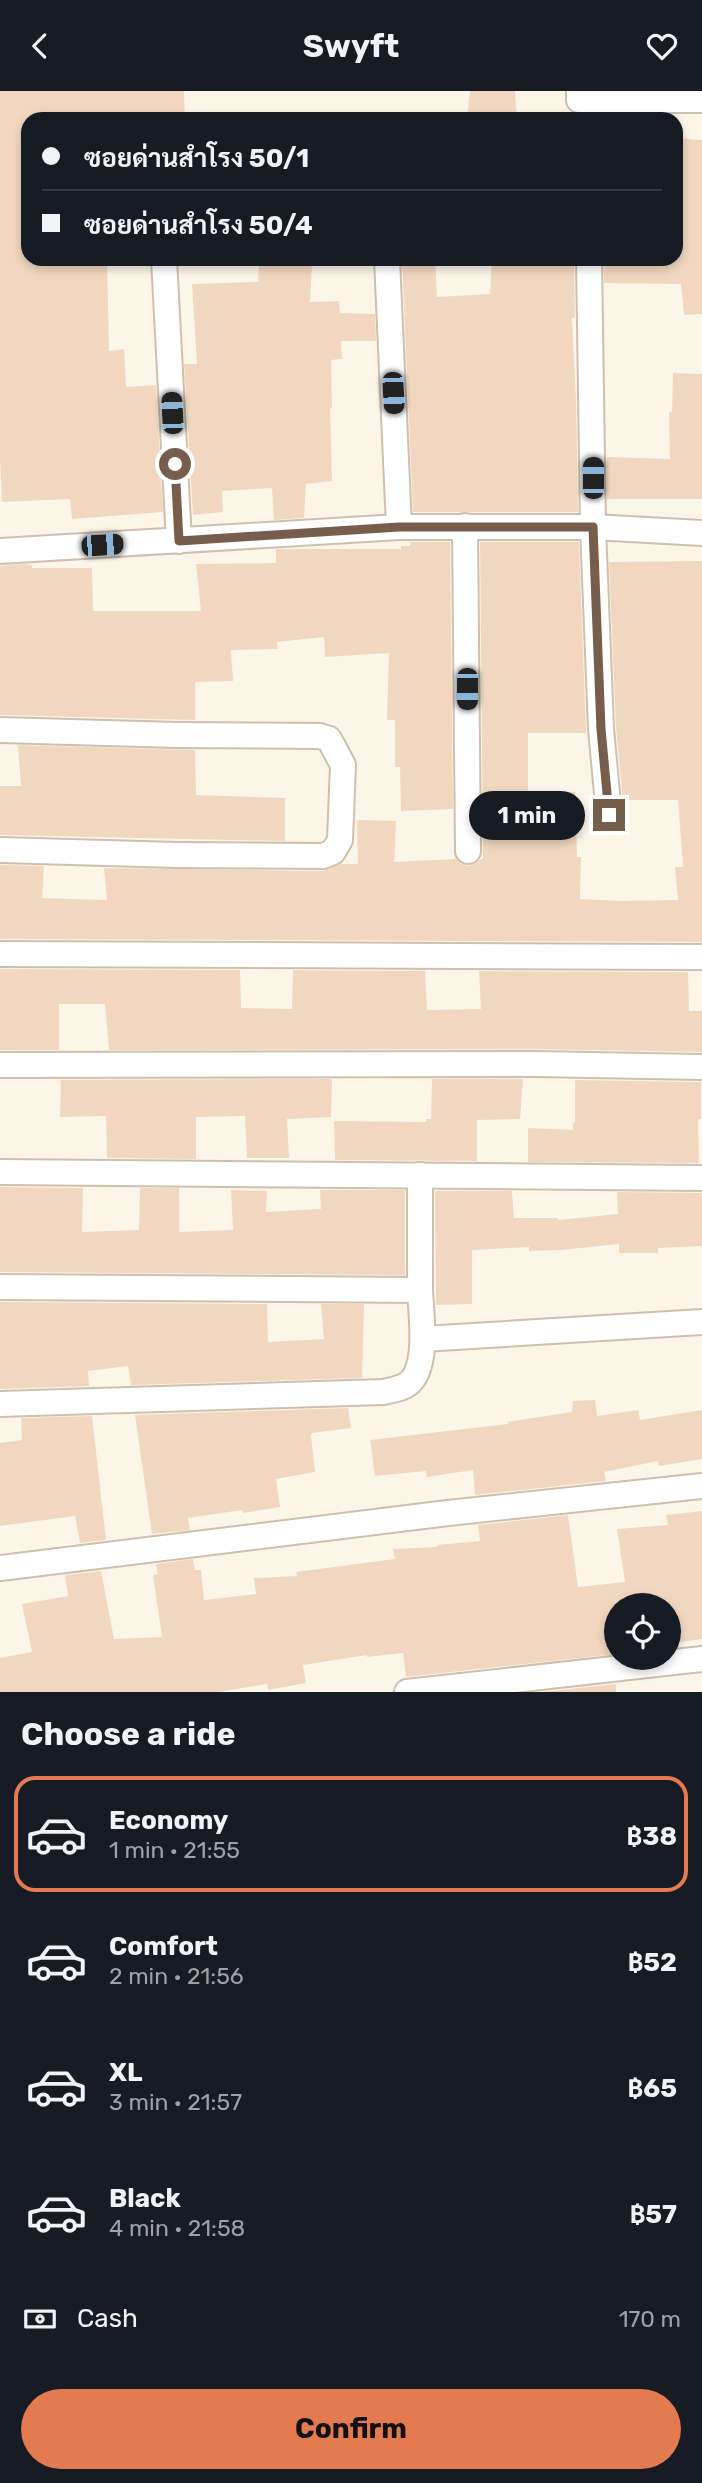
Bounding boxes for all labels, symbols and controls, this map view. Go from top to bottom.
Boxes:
icon: back [21,27,59,65]
text: Swyft [303,27,399,65]
icon: heart [643,27,681,65]
text: ซอยด่านสำโรง 50/1 [84,143,309,174]
text: ซอยด่านสำโรง 50/4 [84,210,313,241]
car [382,371,405,415]
car [161,391,184,435]
route start [159,448,191,480]
car [583,457,604,499]
car [81,533,124,557]
car [457,668,478,710]
callout: 1 min [469,791,584,839]
route end [593,799,625,831]
text: 1 min [498,801,556,829]
map controls [604,1593,681,1670]
button: locate [604,1593,681,1670]
text: Choose a ride [21,1715,235,1753]
icon: car [25,1803,88,1866]
text: Economy [109,1805,228,1836]
text: ฿38 [627,1821,677,1852]
text: 1 min · 21:55 [109,1836,240,1864]
icon: car [25,1929,88,1992]
text: Comfort [109,1931,218,1962]
text: ฿52 [628,1947,677,1978]
text: 2 min · 21:56 [109,1962,244,1990]
icon: car [25,2055,88,2118]
text: XL [109,2057,142,2088]
text: ฿65 [628,2073,677,2104]
text: 3 min · 21:57 [109,2088,242,2116]
icon: car [25,2181,88,2244]
text: Black [109,2183,181,2214]
text: ฿57 [630,2199,677,2230]
text: 4 min · 21:58 [109,2214,245,2242]
icon: cash [21,2300,59,2338]
text: Cash [77,2303,138,2334]
text: 170 m [619,2305,681,2333]
button: Confirm [21,2389,681,2469]

